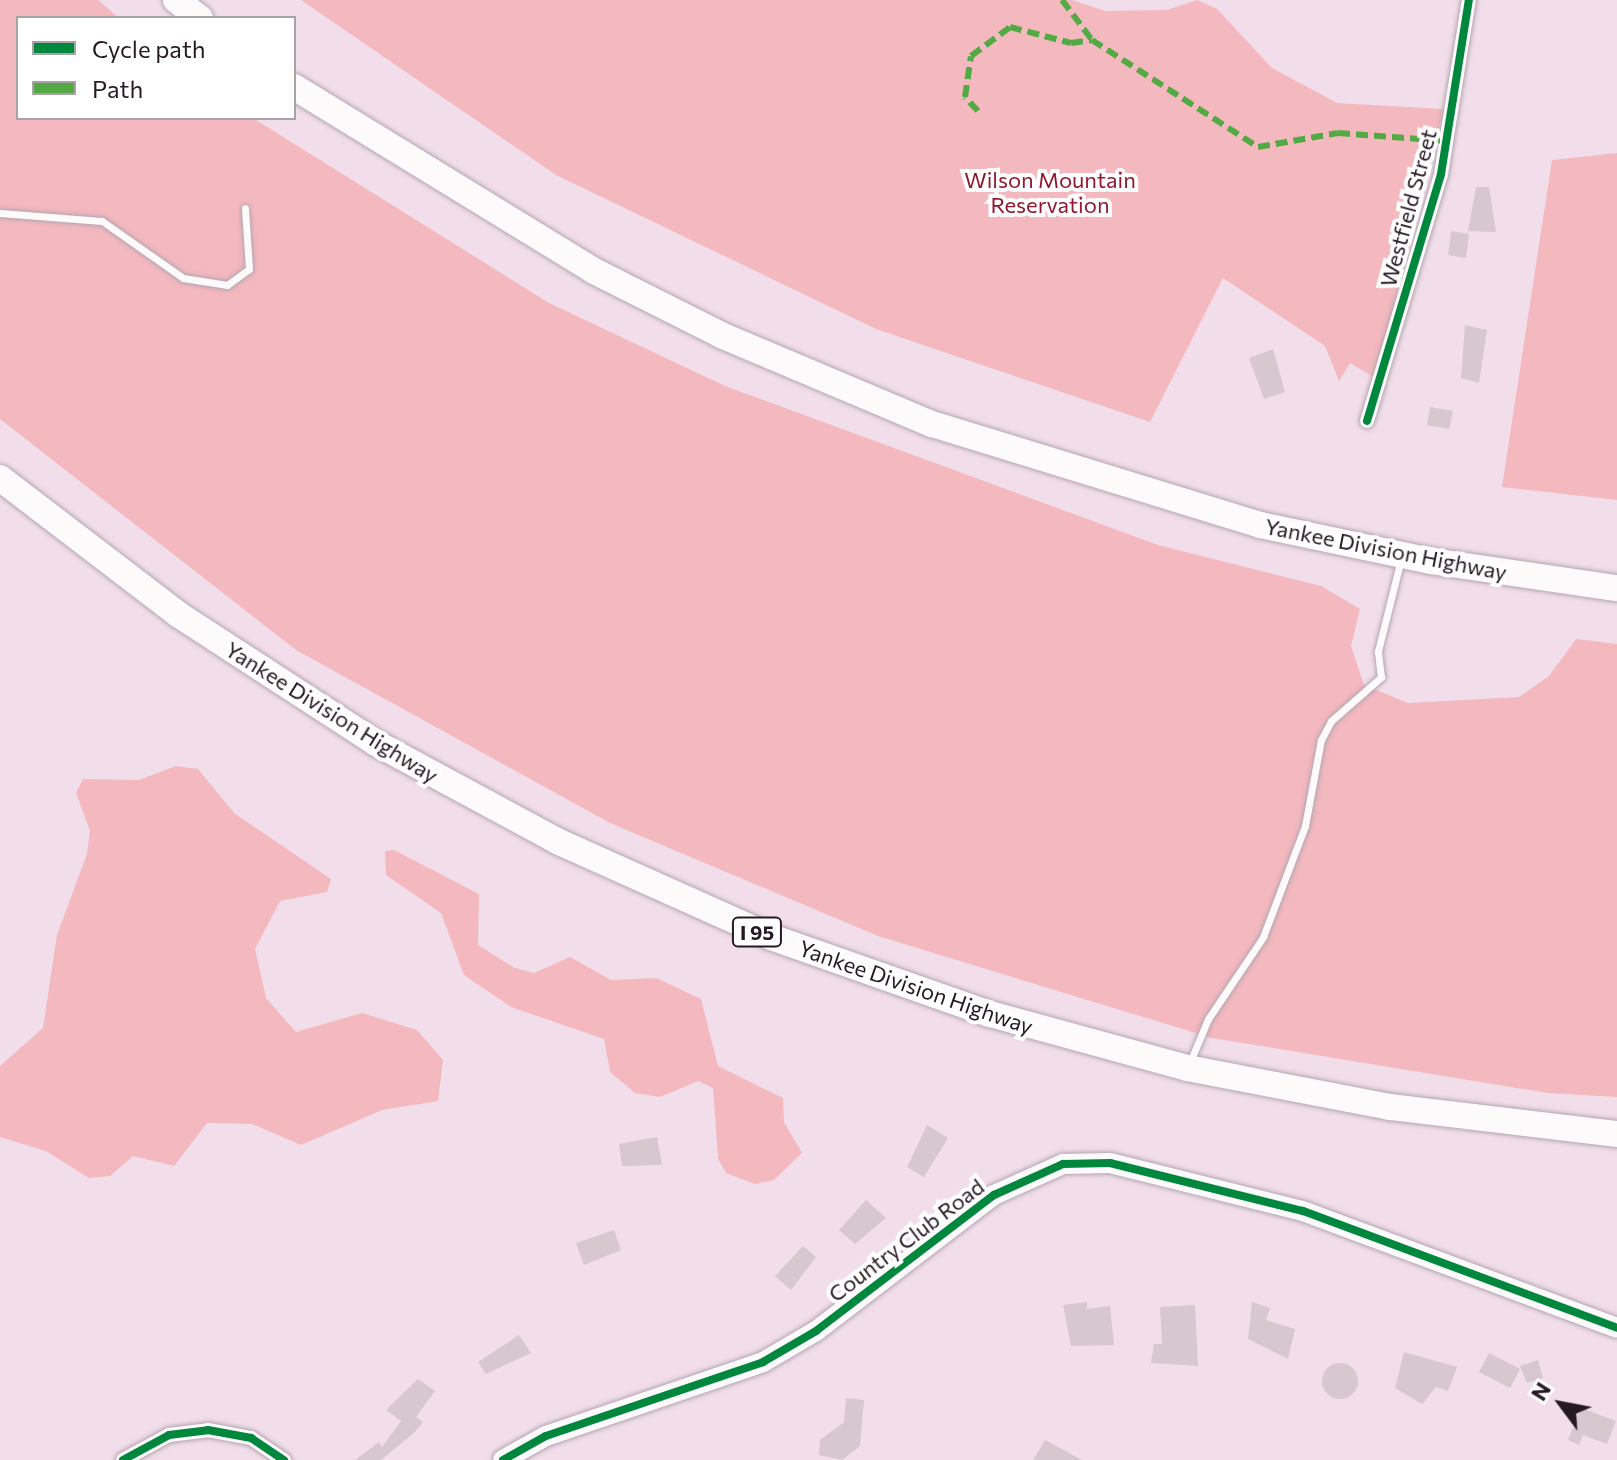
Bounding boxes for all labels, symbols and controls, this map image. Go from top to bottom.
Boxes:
legend [16,16,296,120]
text: Cycle path [92,34,206,63]
text: Path [92,74,143,103]
street label: Westfield Street [1374,126,1442,290]
park label: Wilson Mountain Reservation [964,166,1136,218]
street label: Yankee Division Highway [1263,513,1509,585]
street label: Yankee Division Highway [221,636,443,788]
road number: I 95 [731,916,783,948]
street label: Yankee Division Highway [795,934,1037,1040]
street label: Country Club Road [823,1173,989,1307]
north arrow [1521,1364,1601,1444]
text: N [1524,1377,1556,1405]

